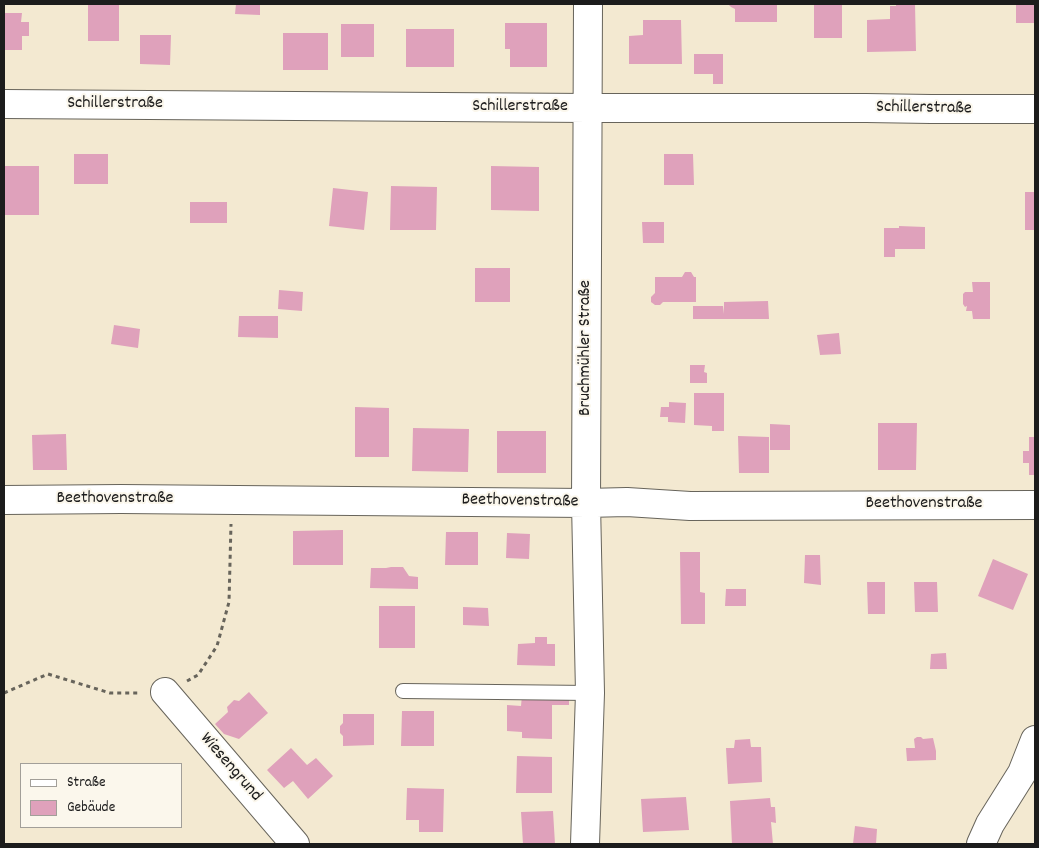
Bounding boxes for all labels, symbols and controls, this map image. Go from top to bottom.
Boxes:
street label: Schillerstraße [67,94,163,116]
street label: Schillerstraße [472,97,568,119]
street label: Schillerstraße [876,97,972,121]
street label: Bruchmühler Straße [576,280,598,416]
street label: Beethovenstraße [57,489,173,511]
street label: Beethovenstraße [461,490,579,514]
street label: Beethovenstraße [866,494,982,516]
street label: Wiesengrund [194,729,266,807]
legend [20,763,182,828]
text: Straße [67,772,105,794]
text: Gebäude [67,797,115,819]

